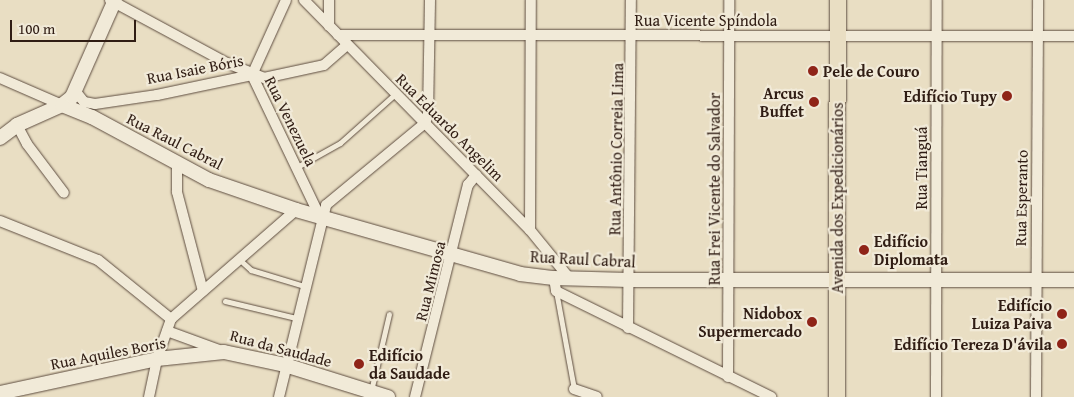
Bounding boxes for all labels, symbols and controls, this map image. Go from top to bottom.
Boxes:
scale bar [12,10,139,42]
street label: Rua Vicente Spíndola [635,10,777,30]
text: 100 m [18,18,55,39]
street label: Rua Isaie Bóris [145,50,245,88]
place label: Pele de Couro [823,61,919,81]
street label: Rua Antônio Correia Lima [605,63,627,235]
marker: Pele de Couro [807,65,819,77]
street label: Rua Eduardo Angelim [392,69,508,185]
street label: Rua Venezuela [261,73,321,169]
place label: Arcus Buffet [760,83,804,121]
place label: Edifício Tupy [903,86,997,106]
marker: Edifício Tupy [1001,90,1013,102]
street label: Rua Frei Vicente do Salvador [704,93,724,285]
marker: Arcus Buffet [808,96,820,108]
street label: Avenida dos Expedicionários [827,102,847,294]
street label: Rua Raul Cabral [124,109,226,173]
street label: Rua Tianguá [911,126,931,210]
street label: Rua Esperanto [1011,150,1031,246]
place label: Edifício Diplomata [874,231,948,269]
street label: Rua Mimosa [411,239,449,323]
marker: Edifício Diplomata [858,244,870,256]
street label: Rua Raul Cabral [530,247,636,271]
place label: Edifício Luiza Paiva [972,295,1052,333]
place label: Nidobox Supermercado [698,303,802,341]
marker: Edifício Luiza Paiva [1056,308,1068,320]
marker: Nidobox Supermercado [806,316,818,328]
street label: Rua da Saudade [228,325,334,371]
street label: Rua Aquiles Boris [49,332,167,374]
place label: Edifício Tereza D'ávila [894,334,1052,354]
marker: Edifício Tereza D'ávila [1056,338,1068,350]
place label: Edifício da Saudade [369,345,450,383]
marker: Edifício da Saudade [353,358,365,370]

